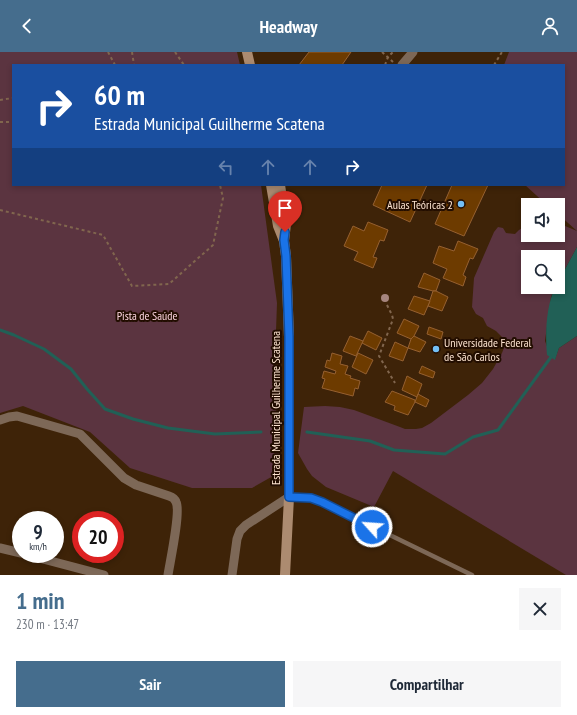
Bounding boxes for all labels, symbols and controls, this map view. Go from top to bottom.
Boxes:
icon: back [16,15,38,37]
text: Headway [259,15,318,38]
icon: person [539,15,561,37]
text: 60 m [94,76,145,113]
icon: right [28,80,80,132]
text: Estrada Municipal Guilherme Scatena [94,112,325,135]
icon: left [215,156,237,178]
icon: ahead [257,156,279,178]
icon: ahead [299,156,321,178]
icon: right [341,156,363,178]
pin [268,191,302,232]
icon: arrive [274,197,296,219]
place label: Aulas Teóricas 2 [387,197,453,212]
map controls [521,198,565,294]
button: sound [521,198,565,242]
marker: Aulas Teóricas 2 [456,199,466,209]
button: search [521,250,565,294]
park label: Pista de Saúde [117,308,177,323]
street label: Estrada Municipal Guilherme Scatena [268,331,283,485]
place label: Universidade Federal de São Carlos [444,335,532,364]
marker: Universidade Federal de São Carlos [431,344,441,354]
position arrow [351,506,393,548]
speed limit sign: 20 [72,511,124,563]
text: 9 [33,519,43,545]
text: km/h [29,540,47,553]
text: 1 min [16,585,64,616]
button: close [519,588,561,630]
text: 230 m · 13:47 [16,616,79,633]
button: Sair [16,661,285,707]
button: Compartilhar [293,661,561,707]

